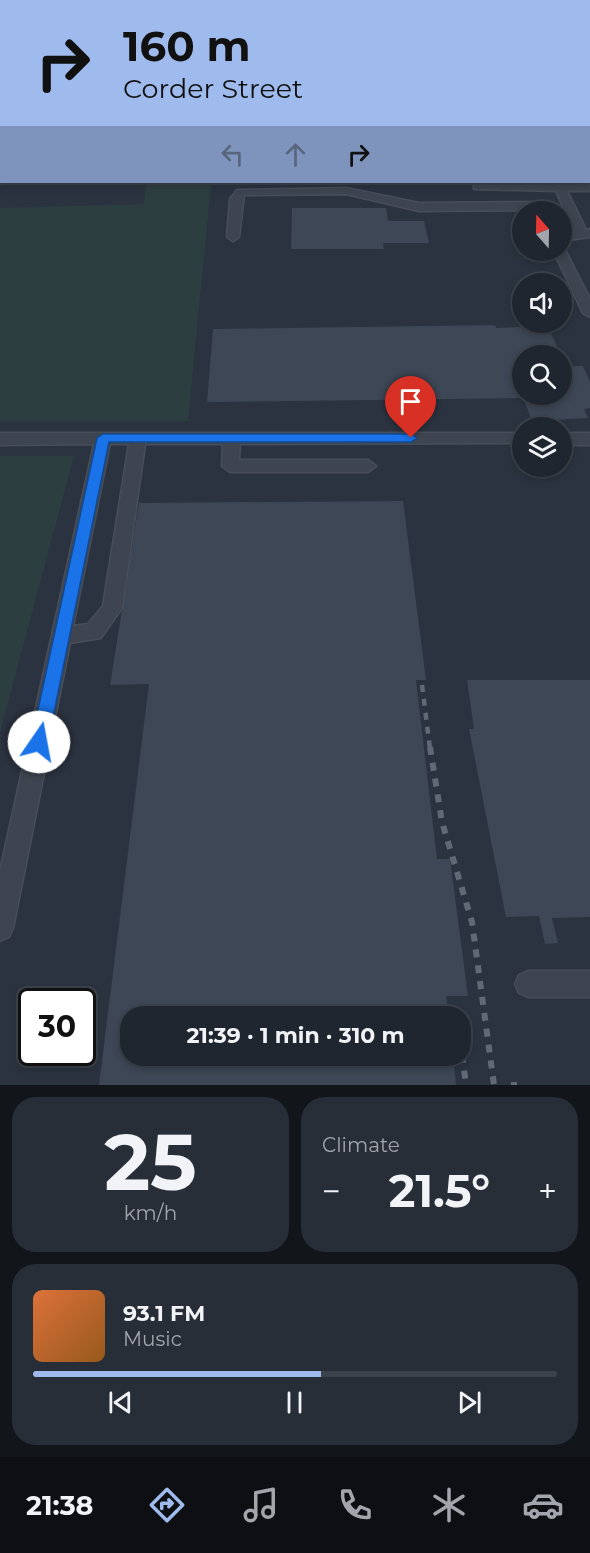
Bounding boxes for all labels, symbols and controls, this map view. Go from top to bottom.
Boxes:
text: 160 m [123,20,251,72]
icon: right [24,24,102,102]
text: Corder Street [123,72,303,105]
icon: left [216,138,249,171]
icon: ahead [279,138,312,171]
icon: right [342,138,375,171]
north arrow [512,201,572,261]
map controls [512,201,572,477]
button: sound [512,273,572,333]
button: search [512,345,572,405]
pin [385,376,436,438]
icon: arrive [394,385,427,418]
button: layers [512,417,572,477]
position arrow [7.0,710,71.0,774]
speed limit sign: 30 [18,988,96,1066]
text: 21:39 · 1 min · 310 m [186,1022,405,1049]
text: 25 [104,1114,197,1210]
text: Climate [322,1133,400,1157]
text: 21.5° [389,1163,490,1218]
text: − [322,1171,341,1211]
text: + [538,1171,557,1211]
text: km/h [124,1201,177,1225]
text: 93.1 FM [123,1300,205,1327]
text: Music [123,1327,182,1351]
icon: previous [104,1386,137,1419]
icon: pause [278,1386,311,1419]
icon: next [453,1386,486,1419]
icon: directions [146,1484,188,1526]
icon: music [240,1484,282,1526]
icon: phone [334,1484,376,1526]
icon: climate [428,1484,470,1526]
icon: car [522,1484,564,1526]
text: 21:38 [26,1489,93,1522]

